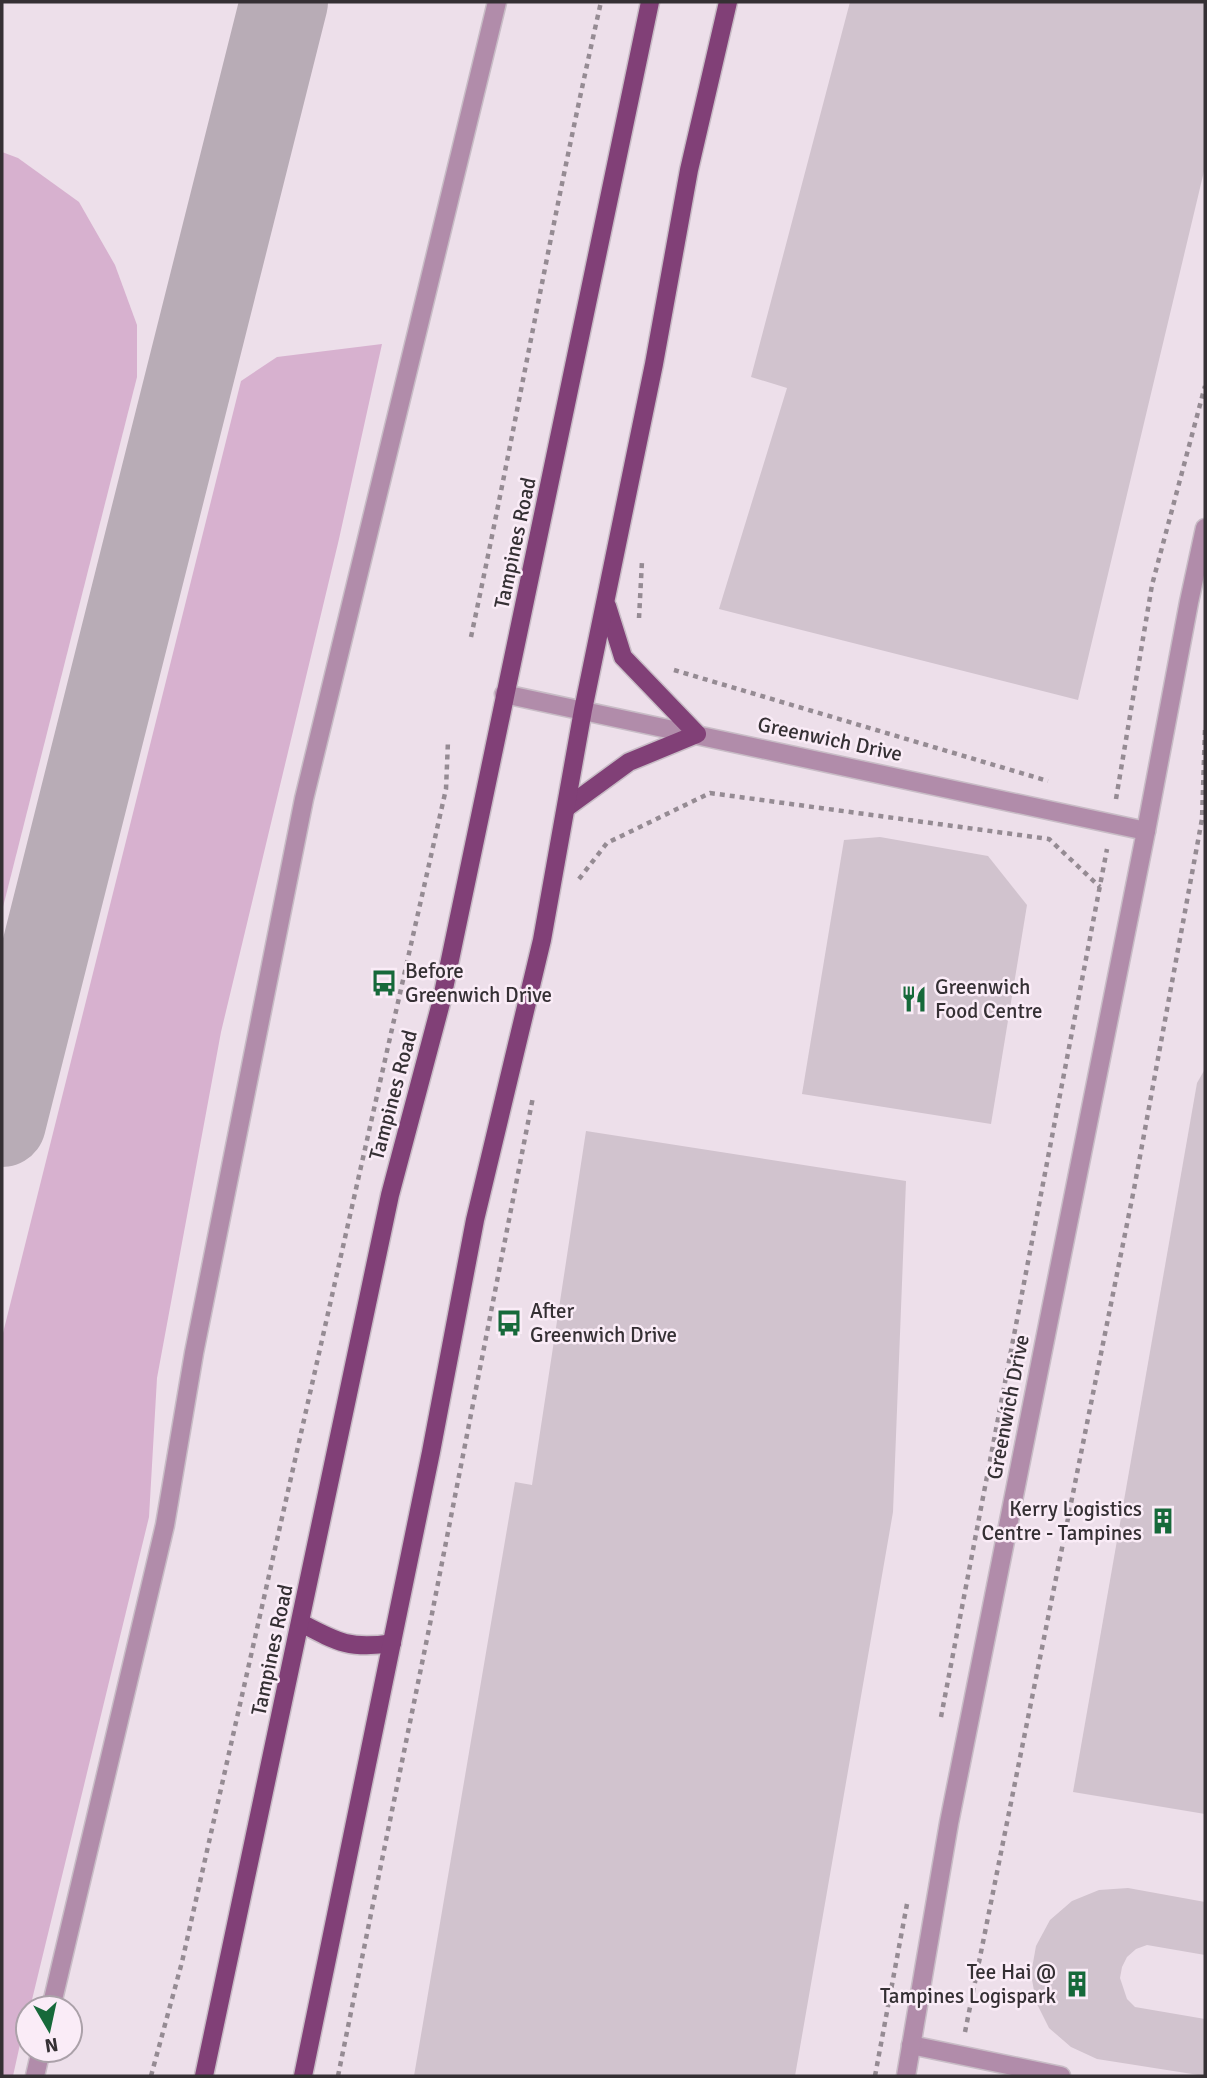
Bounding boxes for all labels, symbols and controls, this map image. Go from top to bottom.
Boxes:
street label: Tampines Road [488,475,542,611]
street label: Greenwich Drive [755,711,905,767]
place label: Before Greenwich Drive [405,958,552,1008]
bus stop icon: Before Greenwich Drive [369,968,399,998]
place label: Greenwich Food Centre [935,974,1043,1024]
restaurant icon: Greenwich Food Centre [899,984,929,1014]
street label: Tampines Road [363,1027,423,1163]
place label: After Greenwich Drive [530,1298,677,1348]
bus stop icon: After Greenwich Drive [494,1308,524,1338]
street label: Greenwich Drive [981,1332,1035,1482]
place label: Kerry Logistics Centre - Tampines [982,1496,1142,1546]
building icon: Kerry Logistics Centre - Tampines [1148,1506,1178,1536]
street label: Tampines Road [245,1582,299,1718]
place label: Tee Hai @ Tampines Logispark [880,1959,1056,2009]
building icon: Tee Hai @ Tampines Logispark [1062,1969,1092,1999]
north arrow [14,1994,84,2064]
text: N [43,2032,60,2058]

